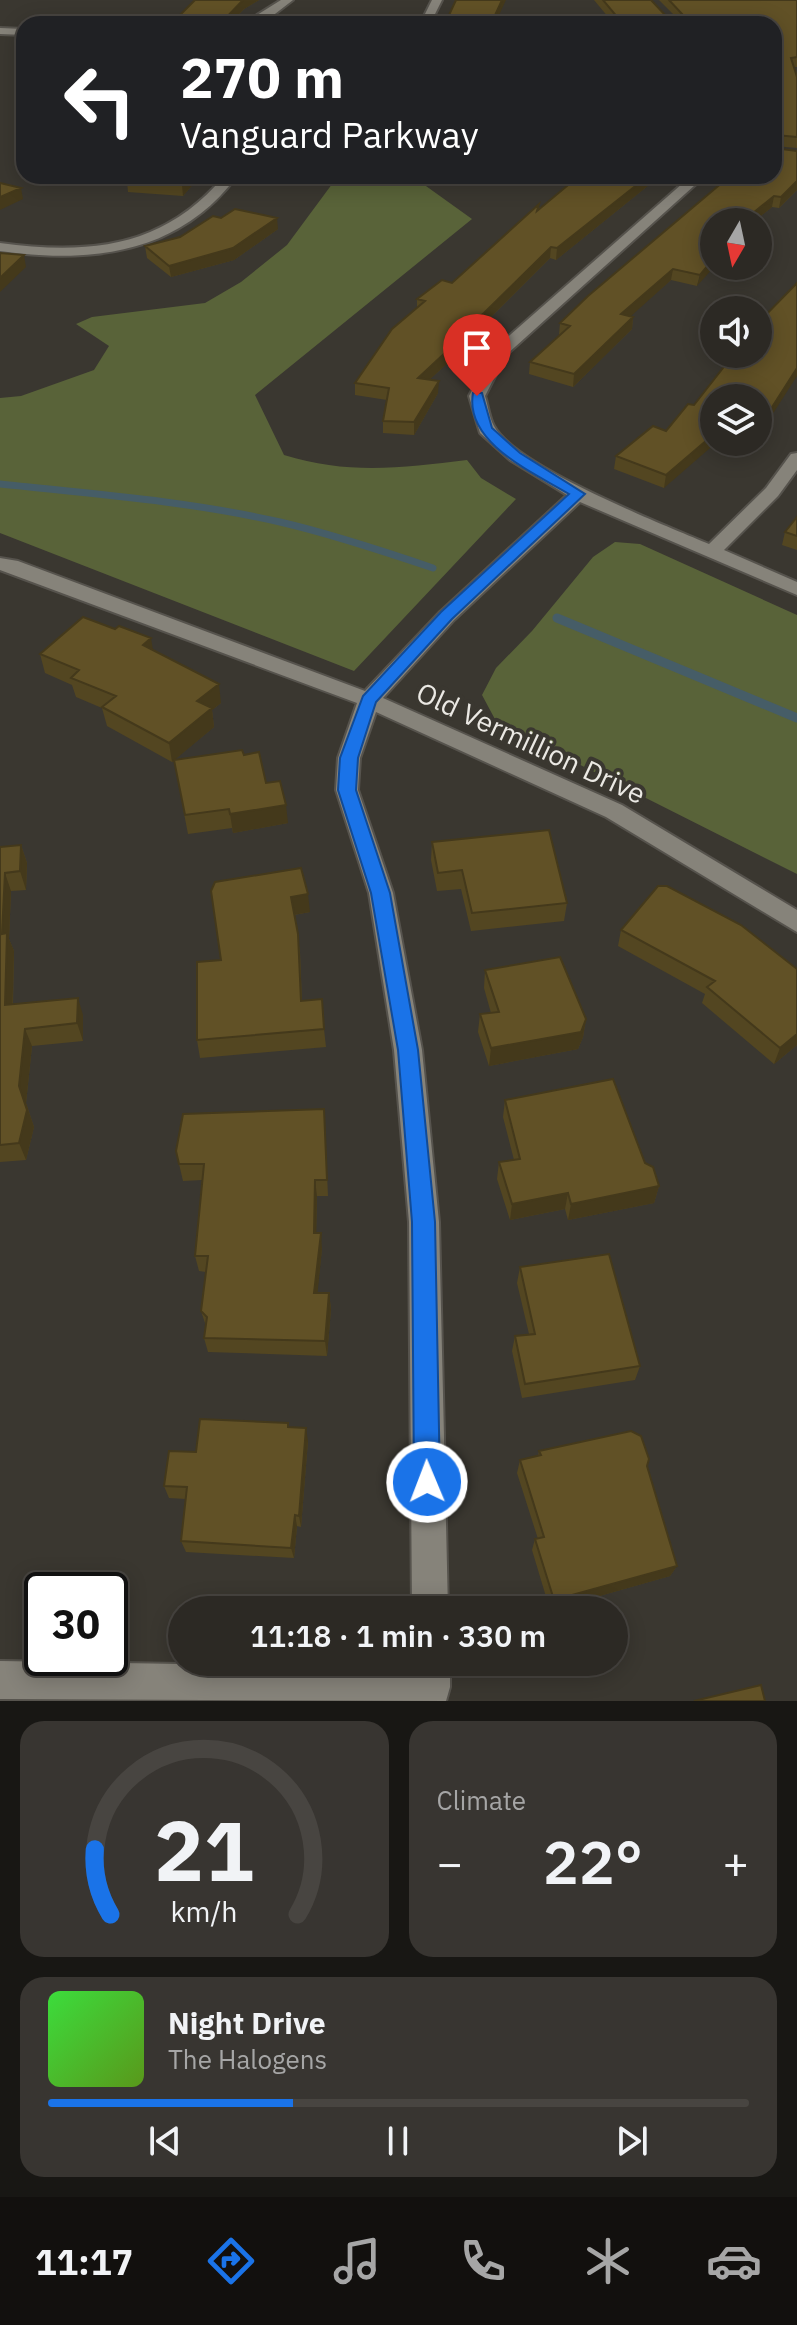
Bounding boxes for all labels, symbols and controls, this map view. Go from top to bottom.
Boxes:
text: 270 m [180,41,344,113]
icon: left [48,48,152,152]
text: Vanguard Parkway [180,111,479,158]
north arrow [700,208,772,280]
map controls [700,208,772,456]
button: sound [700,296,772,368]
pin [443,314,511,396]
icon: arrive [455,326,499,370]
button: layers [700,384,772,456]
street label: Old Vermillion Drive [411,673,652,812]
position arrow [385,1440,469,1524]
speed limit sign: 30 [24,1572,128,1676]
text: 11:18 · 1 min · 330 m [250,1616,546,1655]
text: Climate [437,1783,526,1817]
text: 21 [154,1796,254,1904]
text: 22° [543,1822,643,1901]
text: − [437,1834,463,1891]
text: + [723,1834,749,1891]
text: km/h [171,1893,238,1930]
text: Night Drive [168,2003,326,2042]
text: The Halogens [168,2042,327,2076]
icon: previous [143,2119,187,2163]
icon: pause [376,2119,420,2163]
icon: next [610,2119,654,2163]
icon: directions [203,2233,259,2289]
icon: music [329,2233,385,2289]
icon: phone [455,2233,511,2289]
icon: climate [580,2233,636,2289]
icon: car [706,2233,762,2289]
text: 11:17 [35,2238,133,2285]

